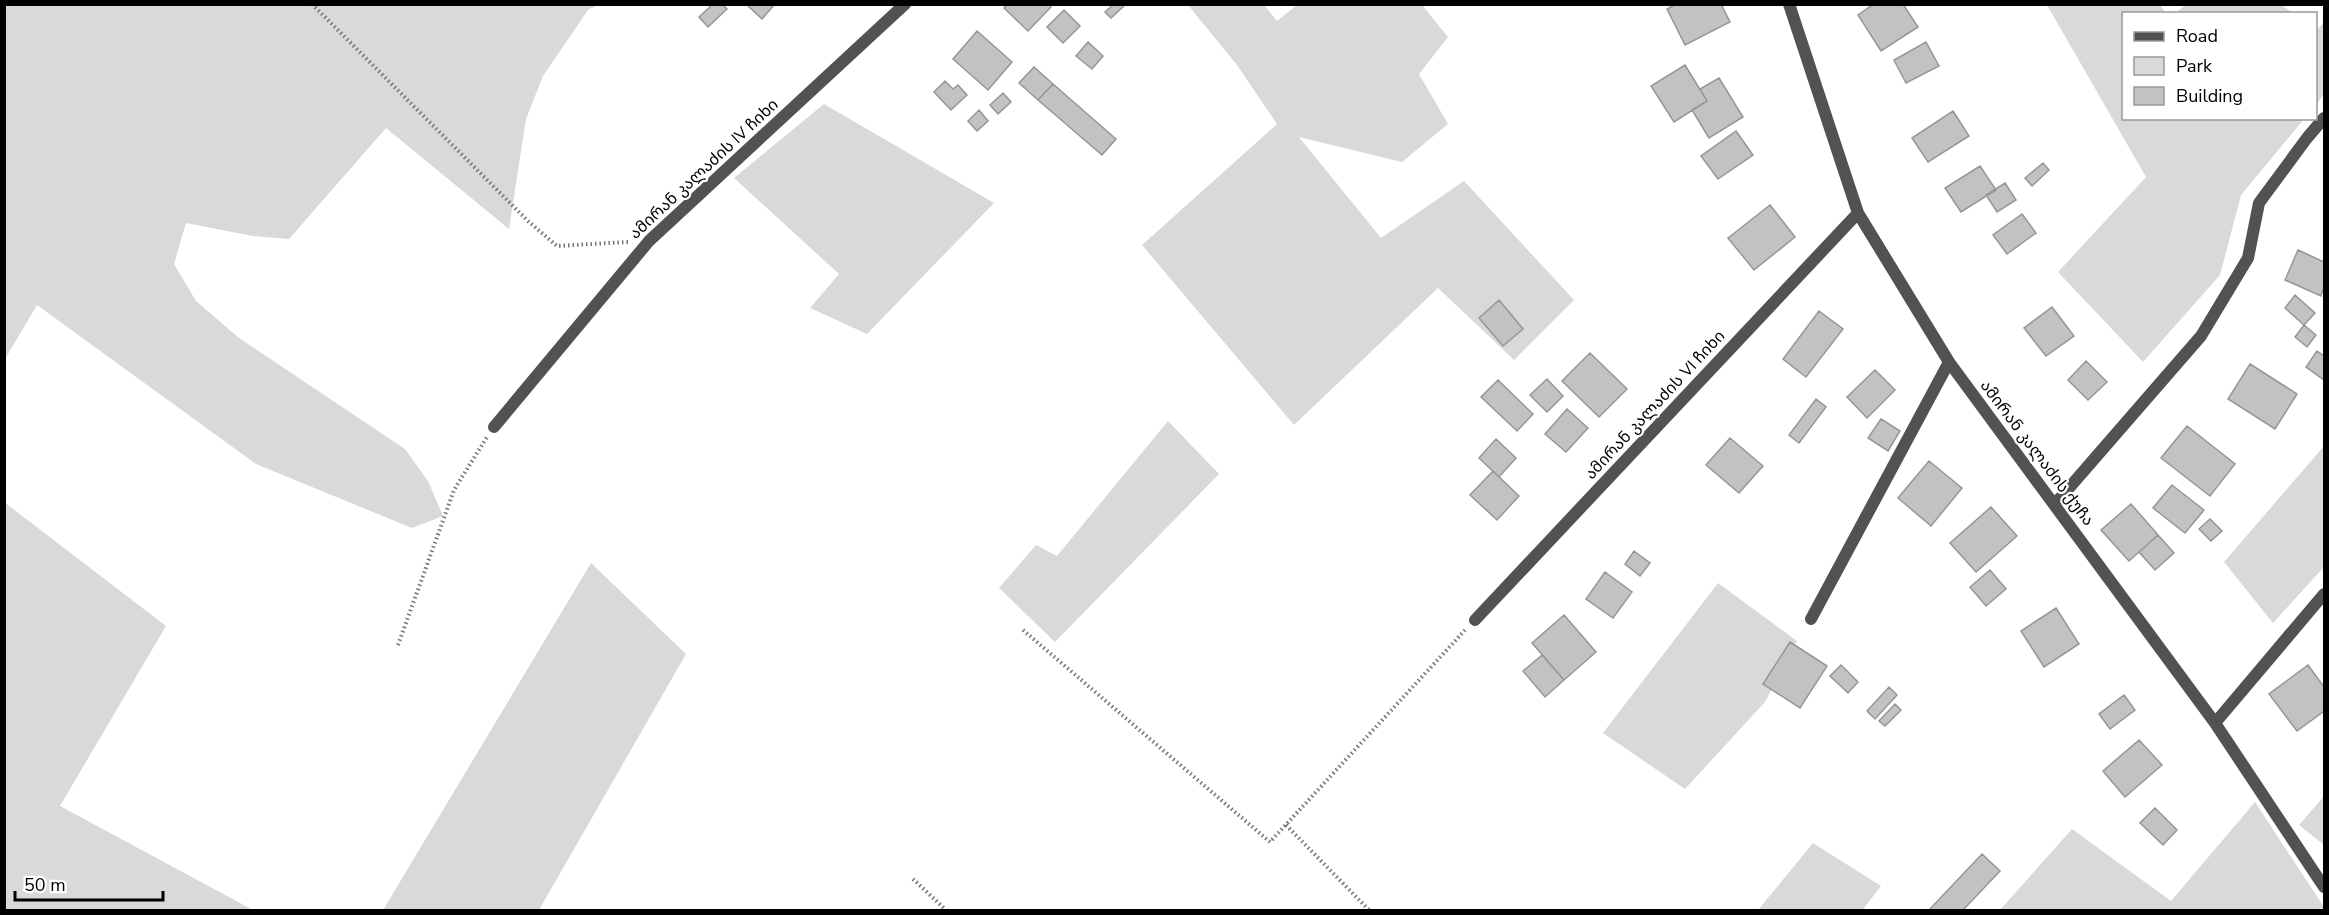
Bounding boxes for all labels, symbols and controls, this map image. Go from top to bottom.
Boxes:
legend [2122,12,2317,120]
text: Road [2176,24,2218,48]
text: Park [2176,54,2213,78]
text: Building [2176,84,2243,108]
street label: ამირან კალაძის IV ჩიხი [625,94,783,244]
street label: ამირან კალაძის VI ჩიხი [1580,326,1730,484]
street label: ამირან კალაძის ქუჩა [1975,376,2099,530]
scale bar [15,864,164,902]
text: 50 m [24,873,66,897]

